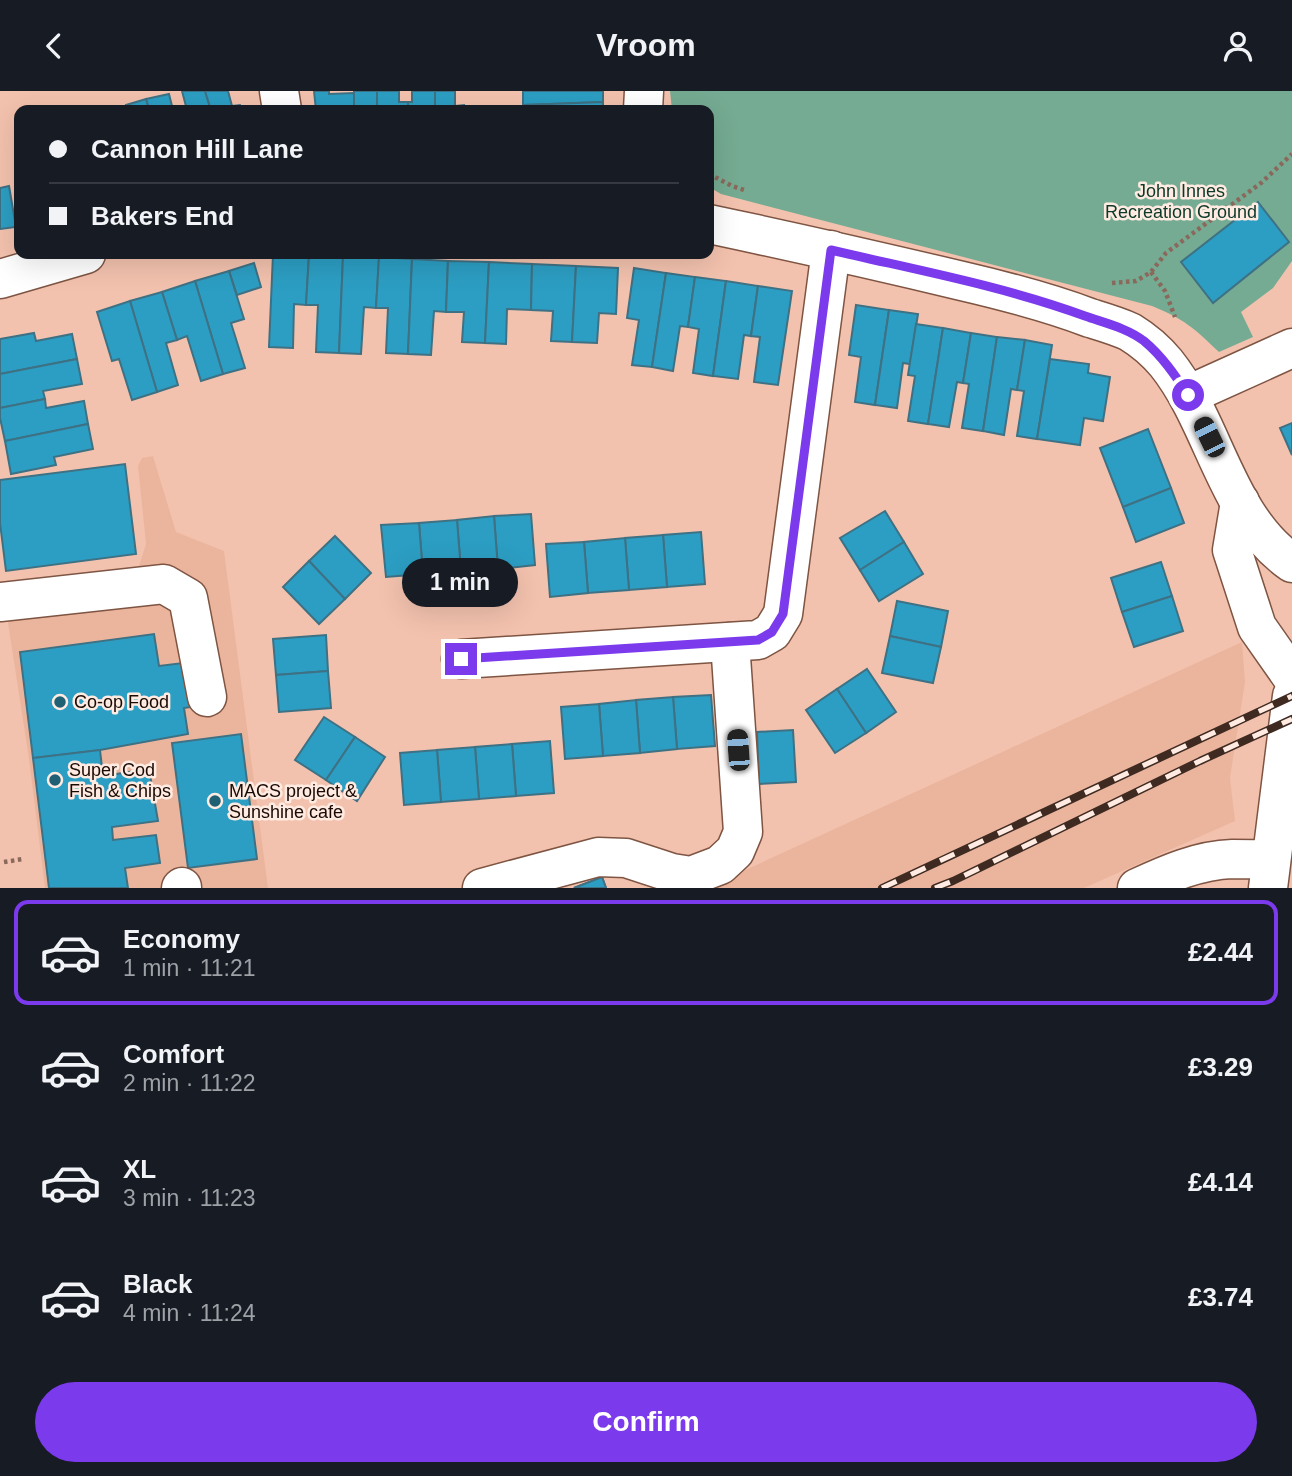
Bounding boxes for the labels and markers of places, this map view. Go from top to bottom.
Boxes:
place label: Co-op Food [74,692,169,712]
marker: Co-op Food [52,694,68,710]
place label: Super Cod Fish & Chips [69,760,171,801]
marker: Super Cod Fish & Chips [47,772,63,788]
place label: MACS project & Sunshine cafe [229,781,357,822]
marker: MACS project & Sunshine cafe [207,793,223,809]

